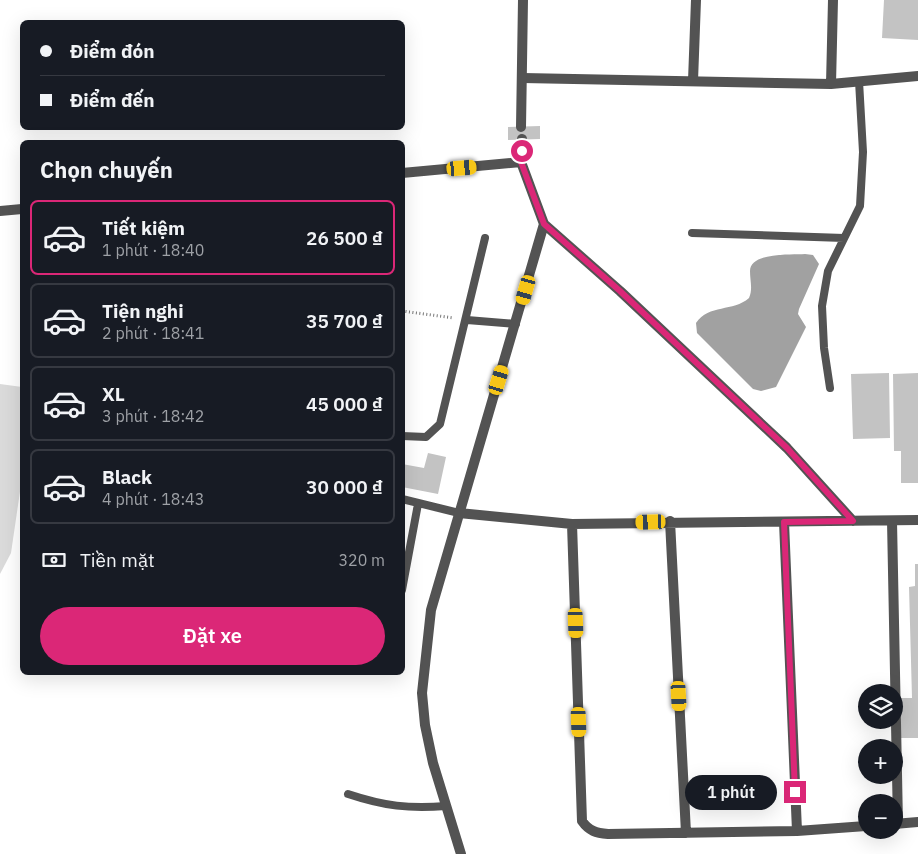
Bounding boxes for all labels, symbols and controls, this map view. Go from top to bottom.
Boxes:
text: Điểm đón [70,39,155,63]
text: Điểm đến [70,88,155,112]
route start [511,140,533,162]
text: Chọn chuyến [40,155,173,184]
car [446,159,477,177]
icon: car [42,215,87,260]
text: Tiết kiệm [102,216,185,240]
text: 26 500 ₫ [306,226,383,250]
text: 1 phút · 18:40 [102,240,204,260]
car [514,274,537,306]
icon: car [42,298,87,343]
text: Tiện nghi [102,299,184,323]
text: 35 700 ₫ [306,309,383,333]
text: 2 phút · 18:41 [102,323,204,343]
car [487,363,510,397]
icon: car [42,381,87,426]
text: XL [102,382,125,406]
text: 45 000 ₫ [306,392,383,416]
text: 3 phút · 18:42 [102,406,204,426]
icon: car [42,464,87,509]
text: Black [102,465,152,489]
text: 30 000 ₫ [306,475,383,499]
text: 4 phút · 18:43 [102,489,204,509]
car [635,514,666,530]
icon: cash [40,546,68,574]
text: Tiền mặt [80,548,155,572]
text: 320 m [338,550,385,570]
button: Đặt xe [40,607,385,665]
car [567,608,584,638]
car [670,681,687,711]
map controls [858,684,903,839]
button: layers [858,684,903,729]
car [570,707,587,737]
button: + [858,739,903,784]
callout: 1 phút [685,774,778,810]
route end [784,781,806,803]
text: 1 phút [707,782,755,802]
button: − [858,794,903,839]

